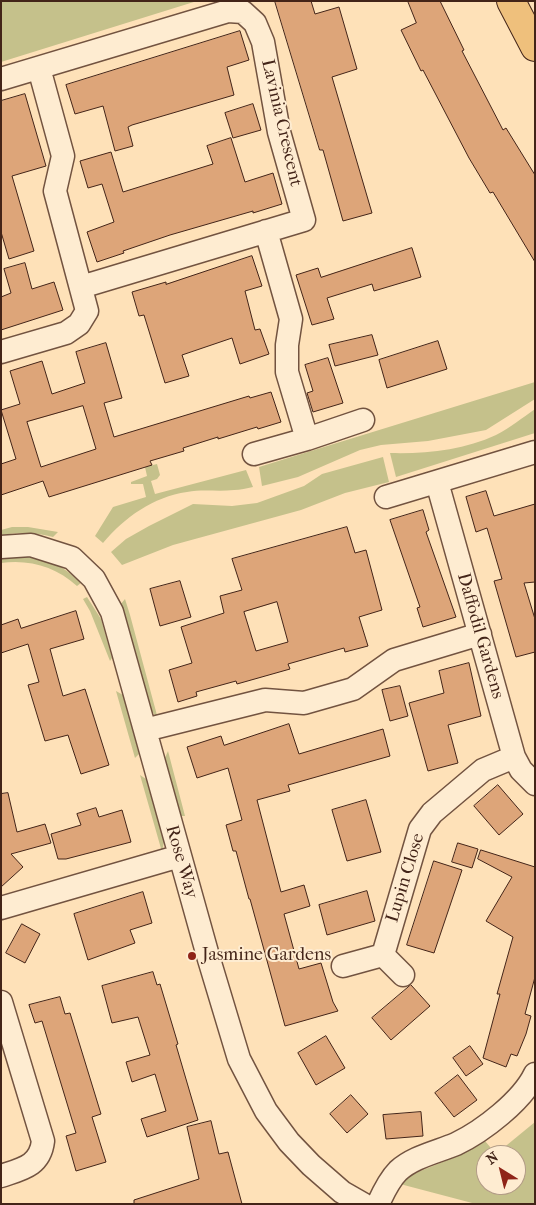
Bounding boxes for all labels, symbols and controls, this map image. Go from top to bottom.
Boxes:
street label: Lavinia Crescent [256,57,306,189]
street label: Daffodil Gardens [452,571,508,701]
street label: Rose Way [160,823,202,901]
street label: Lupin Close [382,831,430,925]
place label: Jasmine Gardens [202,945,331,967]
marker: Jasmine Gardens [186,950,198,962]
north arrow [476,1145,526,1195]
text: N [483,1148,502,1168]

